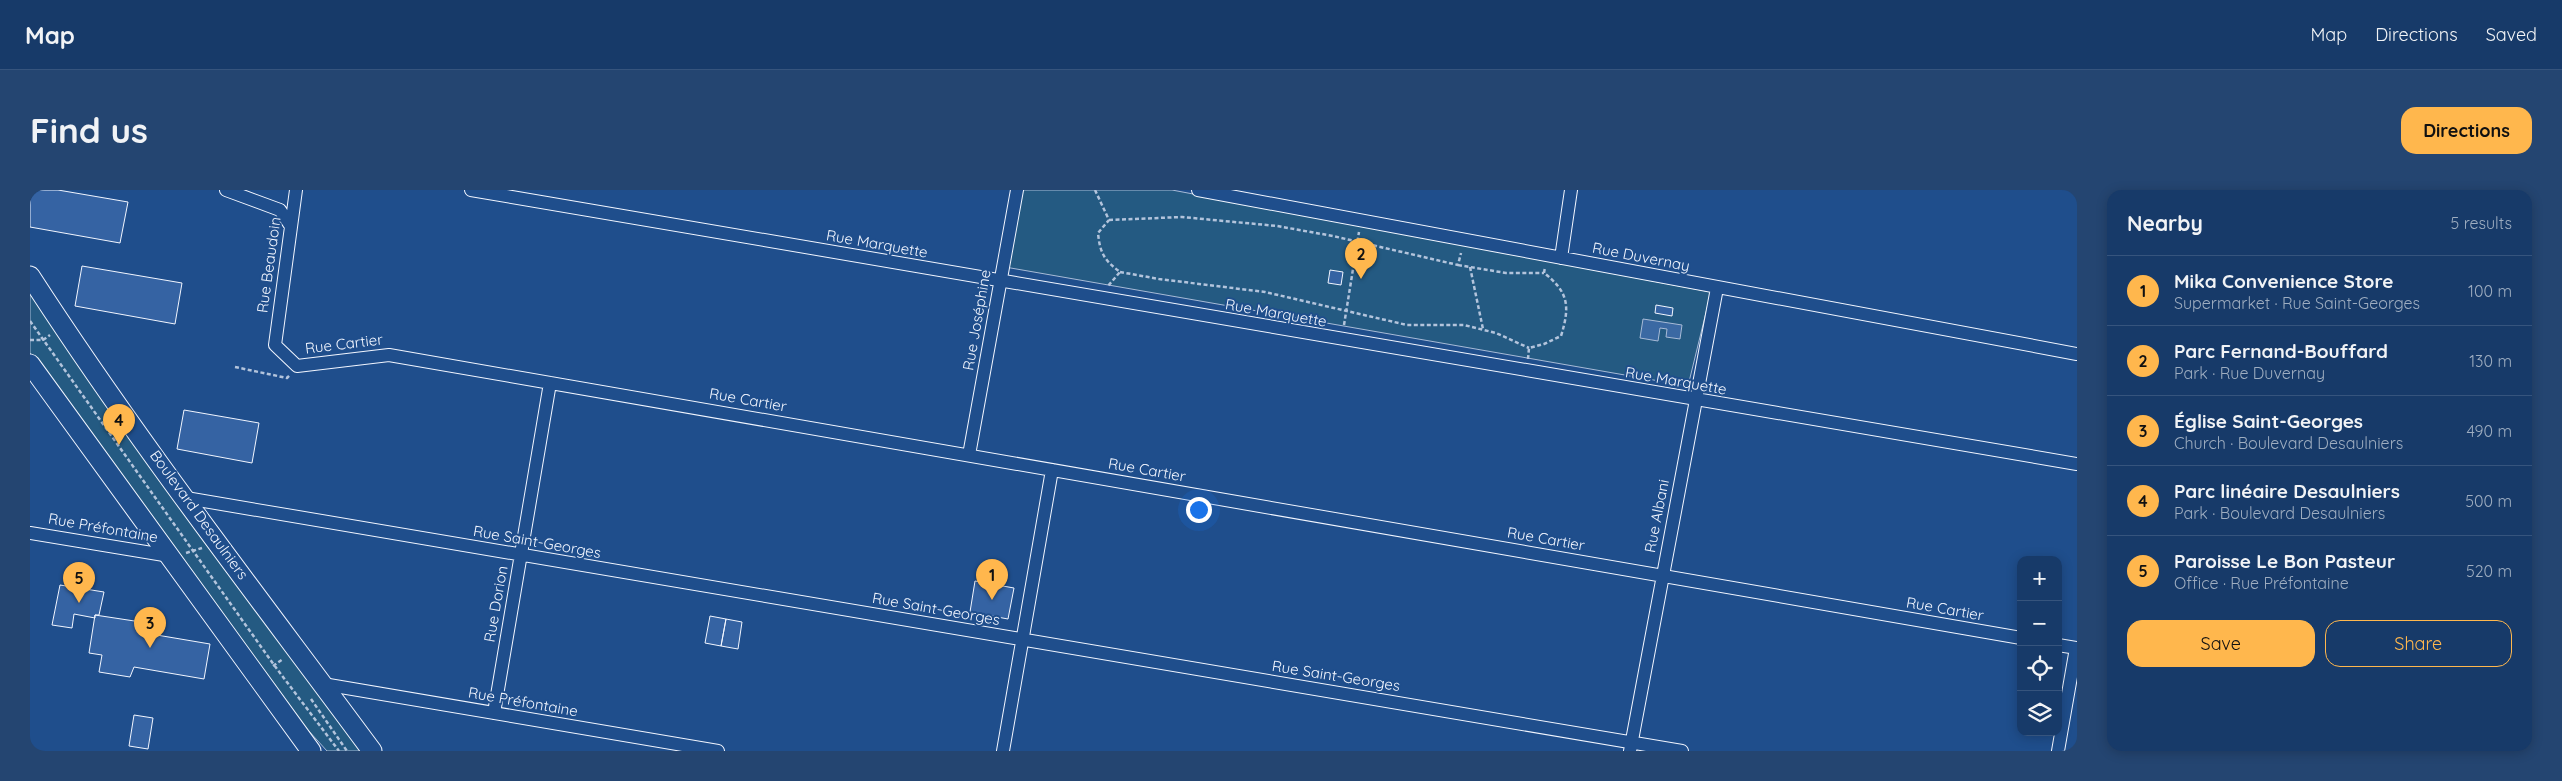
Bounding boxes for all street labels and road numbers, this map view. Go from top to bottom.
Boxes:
street label: Rue Beaudoin [252,216,285,314]
street label: Rue Marquette [825,225,929,262]
street label: Rue Duvernay [1591,238,1691,275]
street label: Rue Joséphine [958,268,995,372]
street label: Rue Marquette [1224,294,1328,331]
street label: Rue Cartier [304,329,384,358]
street label: Rue Marquette [1624,362,1728,399]
street label: Rue Cartier [708,383,788,416]
street label: Boulevard Desaulniers [146,446,253,583]
street label: Rue Cartier [1107,453,1187,486]
street label: Rue Albani [1640,478,1673,554]
street label: Rue Préfontaine [47,509,159,546]
street label: Rue Saint-Georges [472,521,602,562]
street label: Rue Cartier [1506,522,1586,555]
street label: Rue Dorion [479,564,512,644]
street label: Rue Saint-Georges [871,588,1001,629]
street label: Rue Cartier [1905,592,1985,625]
street label: Rue Saint-Georges [1271,656,1401,695]
street label: Rue Préfontaine [467,683,579,720]

